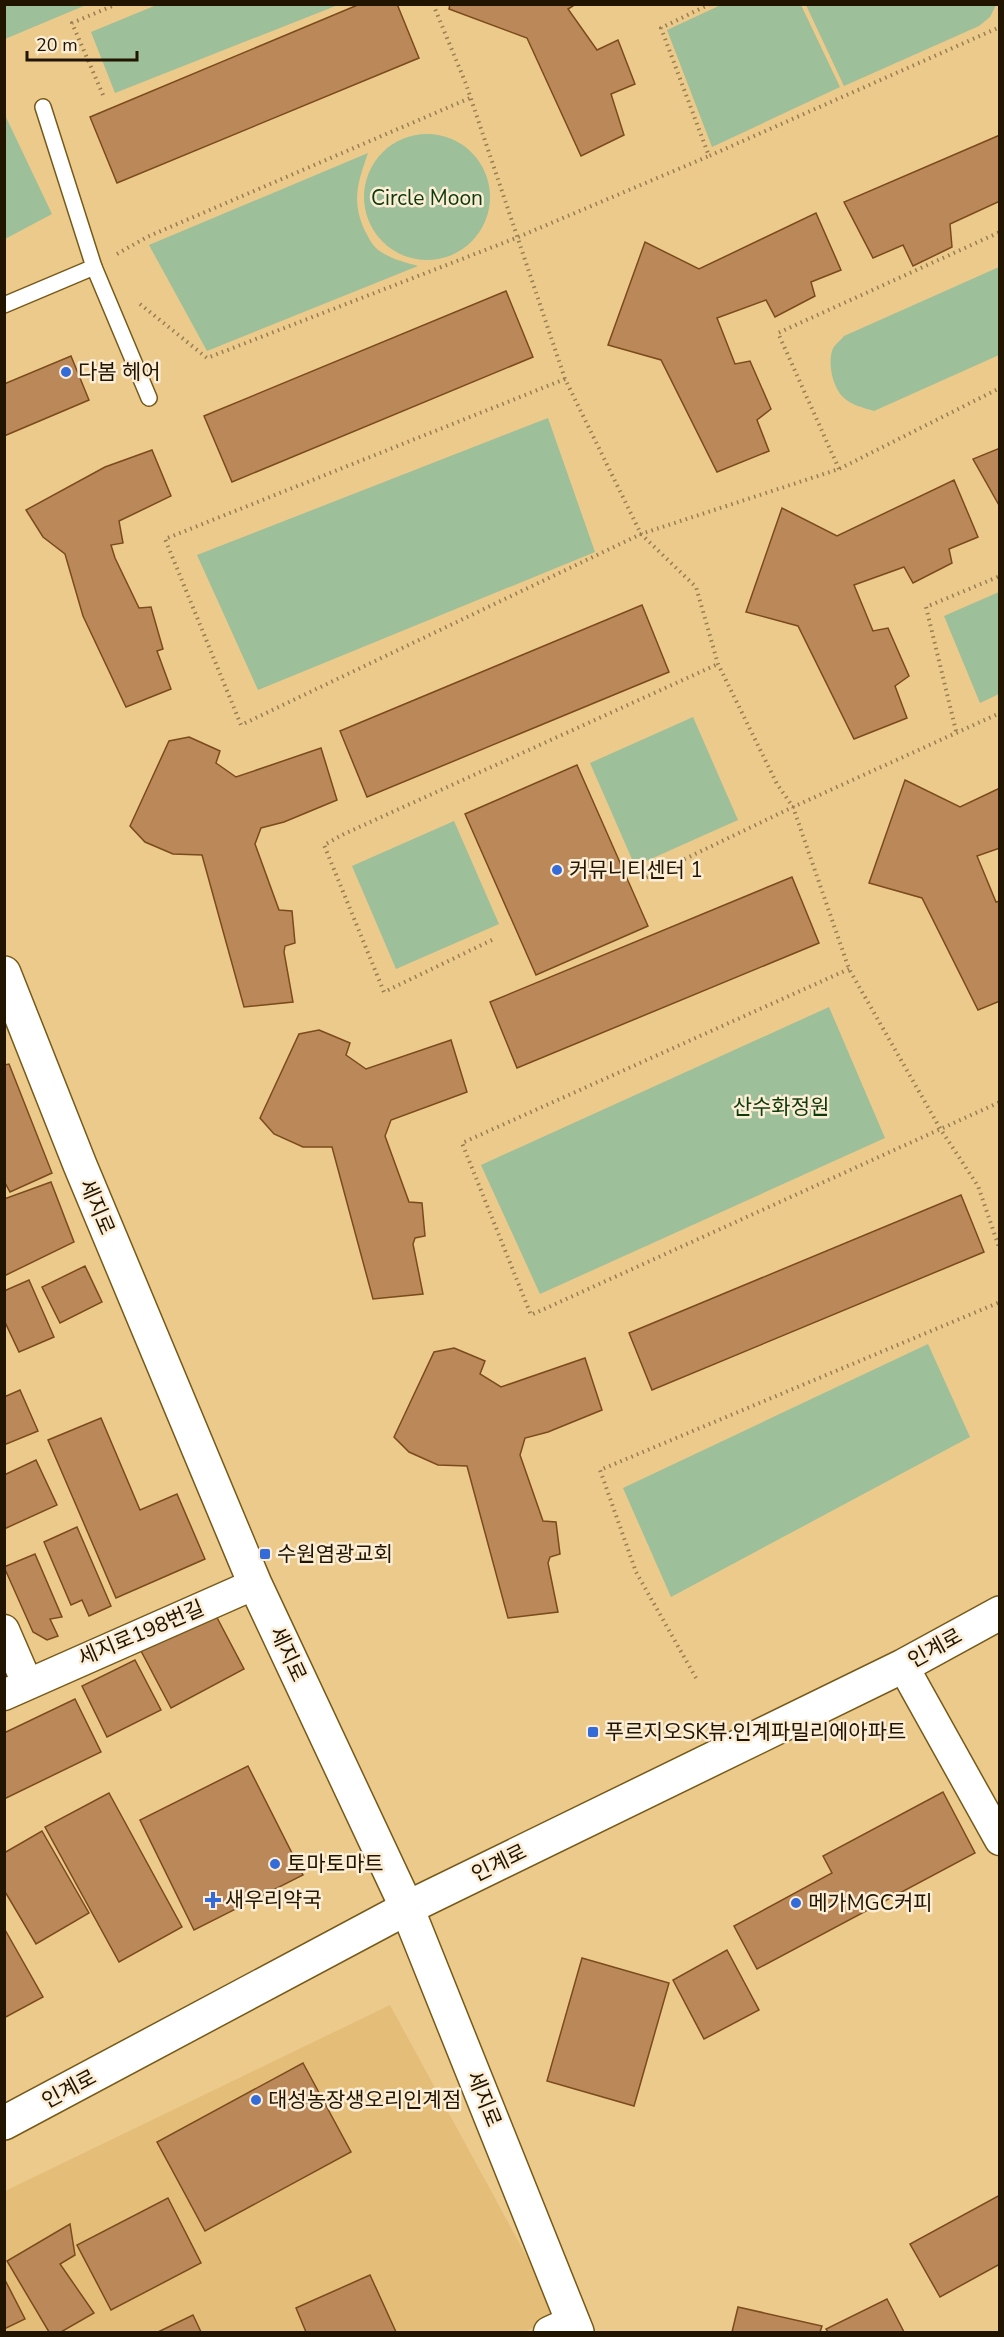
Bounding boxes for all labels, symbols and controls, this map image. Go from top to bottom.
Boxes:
scale bar [27,24,136,62]
text: 20 m [36,33,78,57]
park label: Circle Moon [371,184,483,212]
place label: 다봄 헤어 [78,358,161,386]
marker: 다봄 헤어 [59,365,73,379]
place label: 커뮤니티센터 1 [569,856,703,884]
marker: 커뮤니티센터 1 [550,863,564,877]
park label: 산수화정원 [733,1093,829,1121]
street label: 세지로 [73,1175,121,1239]
place label: 수원염광교회 [277,1540,393,1568]
marker: 수원염광교회 [258,1547,272,1561]
street label: 세지로198번길 [74,1594,208,1672]
street label: 세지로 [263,1622,313,1686]
street label: 인계로 [903,1622,967,1674]
place label: 푸르지오SK뷰.인계파밀리에아파트 [605,1718,906,1746]
marker: 푸르지오SK뷰.인계파밀리에아파트 [586,1725,600,1739]
street label: 인계로 [467,1838,531,1888]
place label: 토마토마트 [287,1850,384,1878]
marker: 토마토마트 [268,1857,282,1871]
place label: 새우리약국 [225,1886,322,1914]
place label: 메가MGC커피 [808,1889,933,1917]
marker: 새우리약국 [206,1893,220,1907]
marker: 메가MGC커피 [789,1896,803,1910]
street label: 인계로 [37,2063,101,2115]
street label: 세지로 [460,2067,508,2131]
place label: 대성농장생오리인계점 [268,2086,461,2114]
marker: 대성농장생오리인계점 [249,2093,263,2107]

